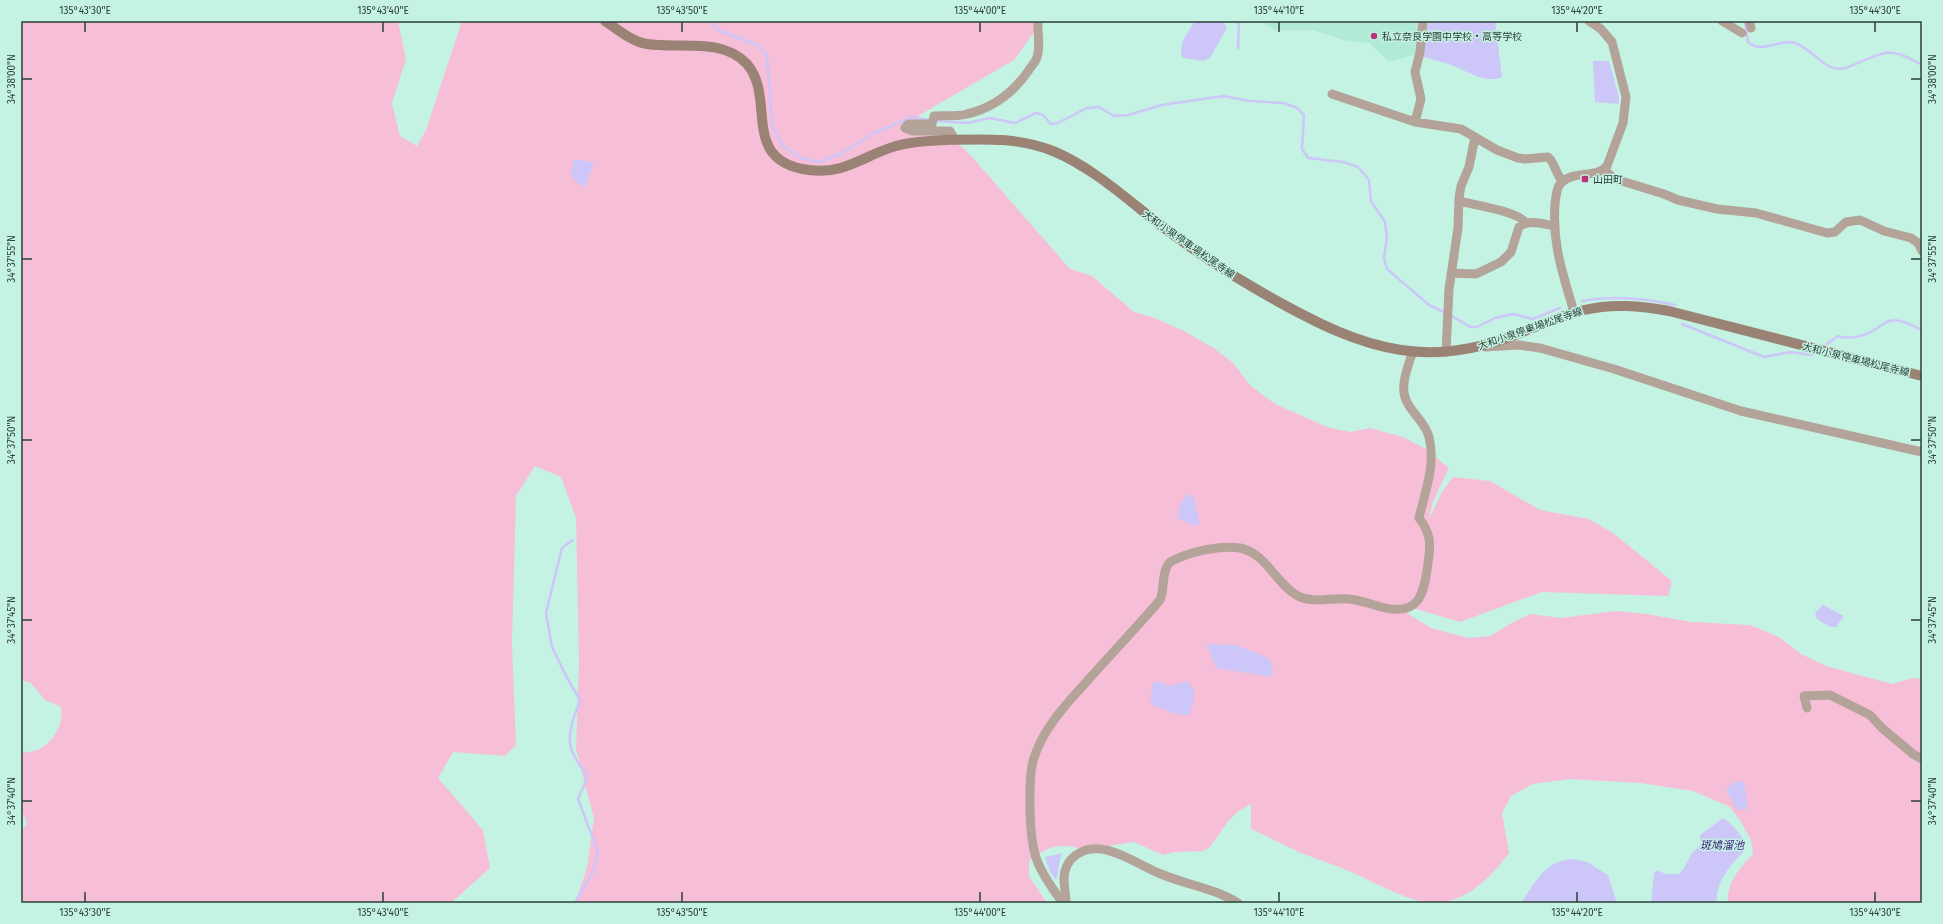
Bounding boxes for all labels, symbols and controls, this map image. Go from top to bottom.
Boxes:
text: 135°43'30"E [59,5,111,17]
text: 135°43'40"E [357,5,409,17]
text: 135°43'50"E [656,5,708,17]
text: 135°44'00"E [954,5,1006,17]
text: 135°44'10"E [1254,5,1304,17]
text: 135°44'20"E [1551,5,1603,17]
text: 135°44'30"E [1849,5,1901,17]
marker: 私立奈良学園中学校・高等学校 [1369,31,1379,41]
place label: 私立奈良学園中学校・高等学校 [1382,31,1522,43]
text: 34°38'00"N [6,54,18,104]
text: 34°38'00"N [1927,54,1939,104]
marker: 山田町 [1580,174,1590,184]
place label: 山田町 [1593,174,1623,186]
street label: 大和小泉停車場松尾寺線 [1140,208,1237,281]
text: 34°37'55"N [6,235,18,283]
text: 34°37'55"N [1927,235,1939,283]
street label: 大和小泉停車場松尾寺線 [1476,305,1584,353]
street label: 大和小泉停車場松尾寺線 [1801,341,1911,379]
text: 34°37'50"N [6,416,18,464]
text: 34°37'50"N [1927,416,1939,464]
text: 34°37'45"N [6,596,18,644]
text: 34°37'45"N [1927,596,1939,644]
text: 34°37'40"N [6,777,18,825]
text: 34°37'40"N [1927,777,1939,825]
water label: 斑鳩溜池 [1700,839,1745,852]
text: 135°43'30"E [59,907,111,919]
text: 135°43'40"E [357,907,409,919]
text: 135°43'50"E [656,907,708,919]
text: 135°44'00"E [954,907,1006,919]
text: 135°44'10"E [1254,907,1304,919]
text: 135°44'20"E [1551,907,1603,919]
text: 135°44'30"E [1849,907,1901,919]

